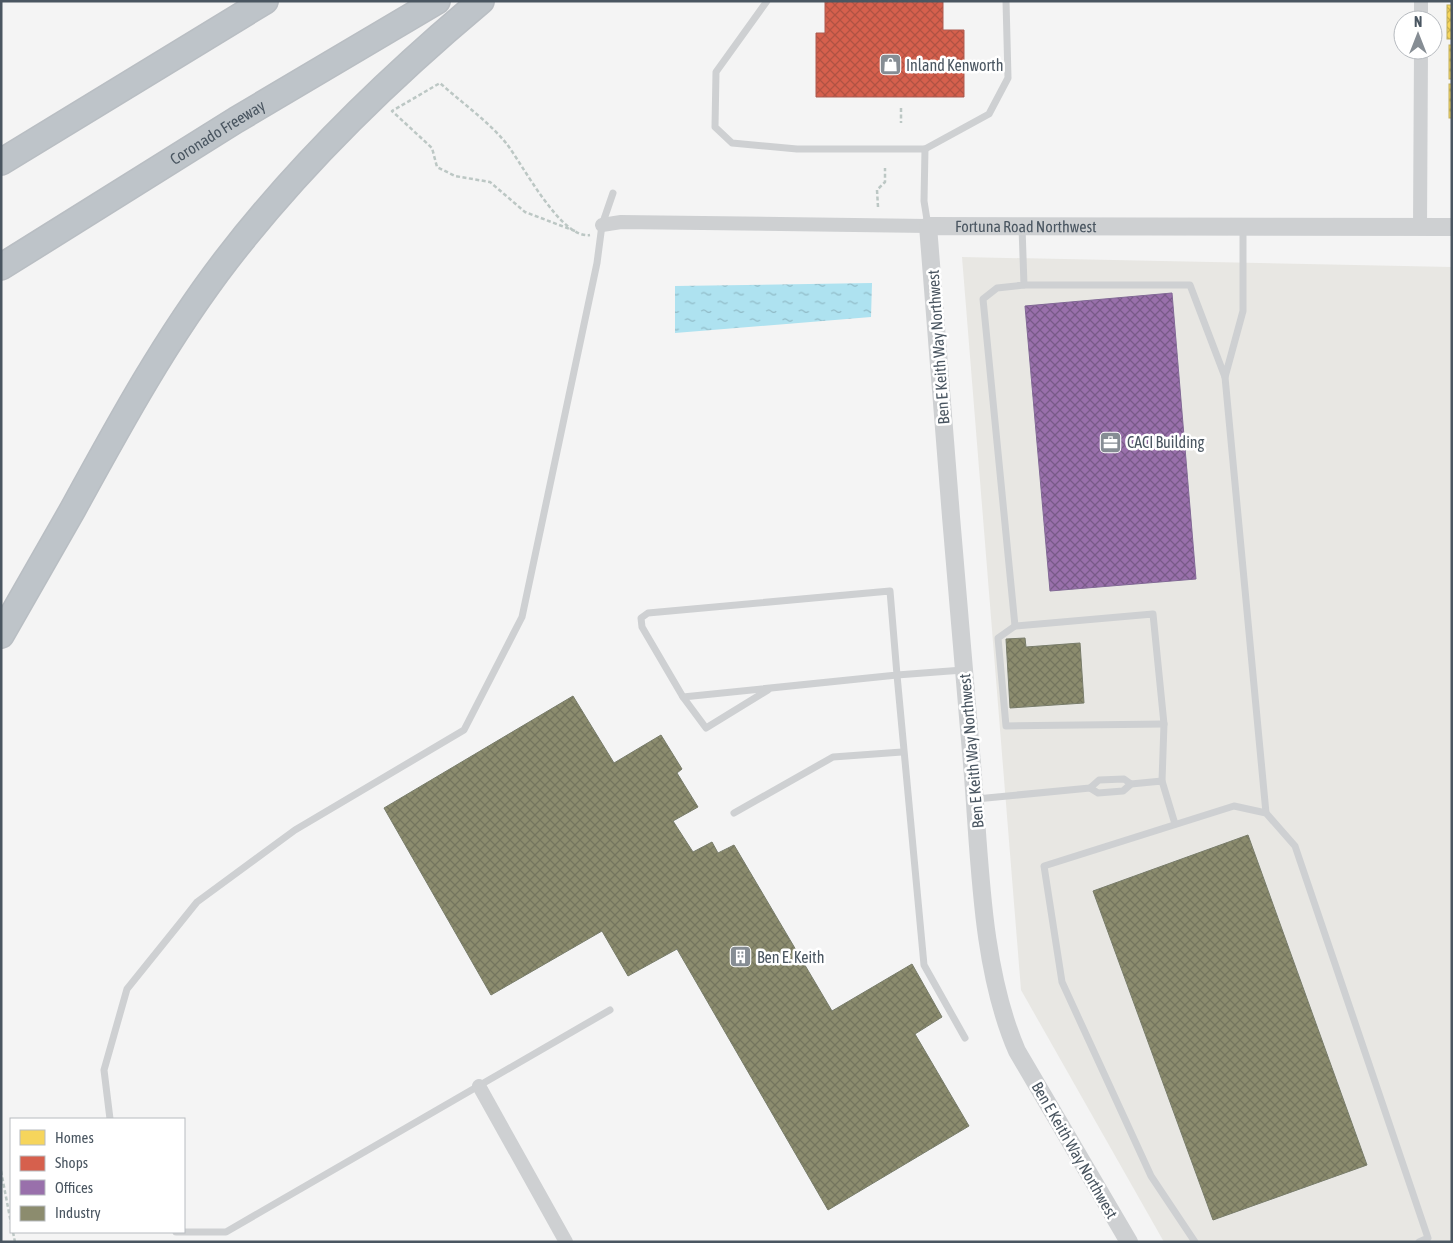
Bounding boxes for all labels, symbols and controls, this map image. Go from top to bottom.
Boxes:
north arrow [1393,10,1443,60]
text: N [1414,14,1422,30]
shop icon: Inland Kenworth [878,53,902,77]
place label: Inland Kenworth [906,56,1003,74]
street label: Coronado Freeway [167,96,269,168]
street label: Fortuna Road Northwest [955,217,1097,235]
street label: Ben E Keith Way Northwest [924,269,953,425]
office icon: CACI Building [1099,430,1123,454]
place label: CACI Building [1127,433,1205,452]
street label: Ben E Keith Way Northwest [955,673,988,829]
building icon: Ben E. Keith [729,945,753,969]
place label: Ben E. Keith [757,948,825,966]
street label: Ben E Keith Way Northwest [1028,1078,1122,1222]
legend [10,1118,185,1233]
text: Homes [55,1129,94,1146]
text: Shops [55,1154,88,1171]
text: Offices [55,1179,93,1196]
text: Industry [55,1204,101,1221]

